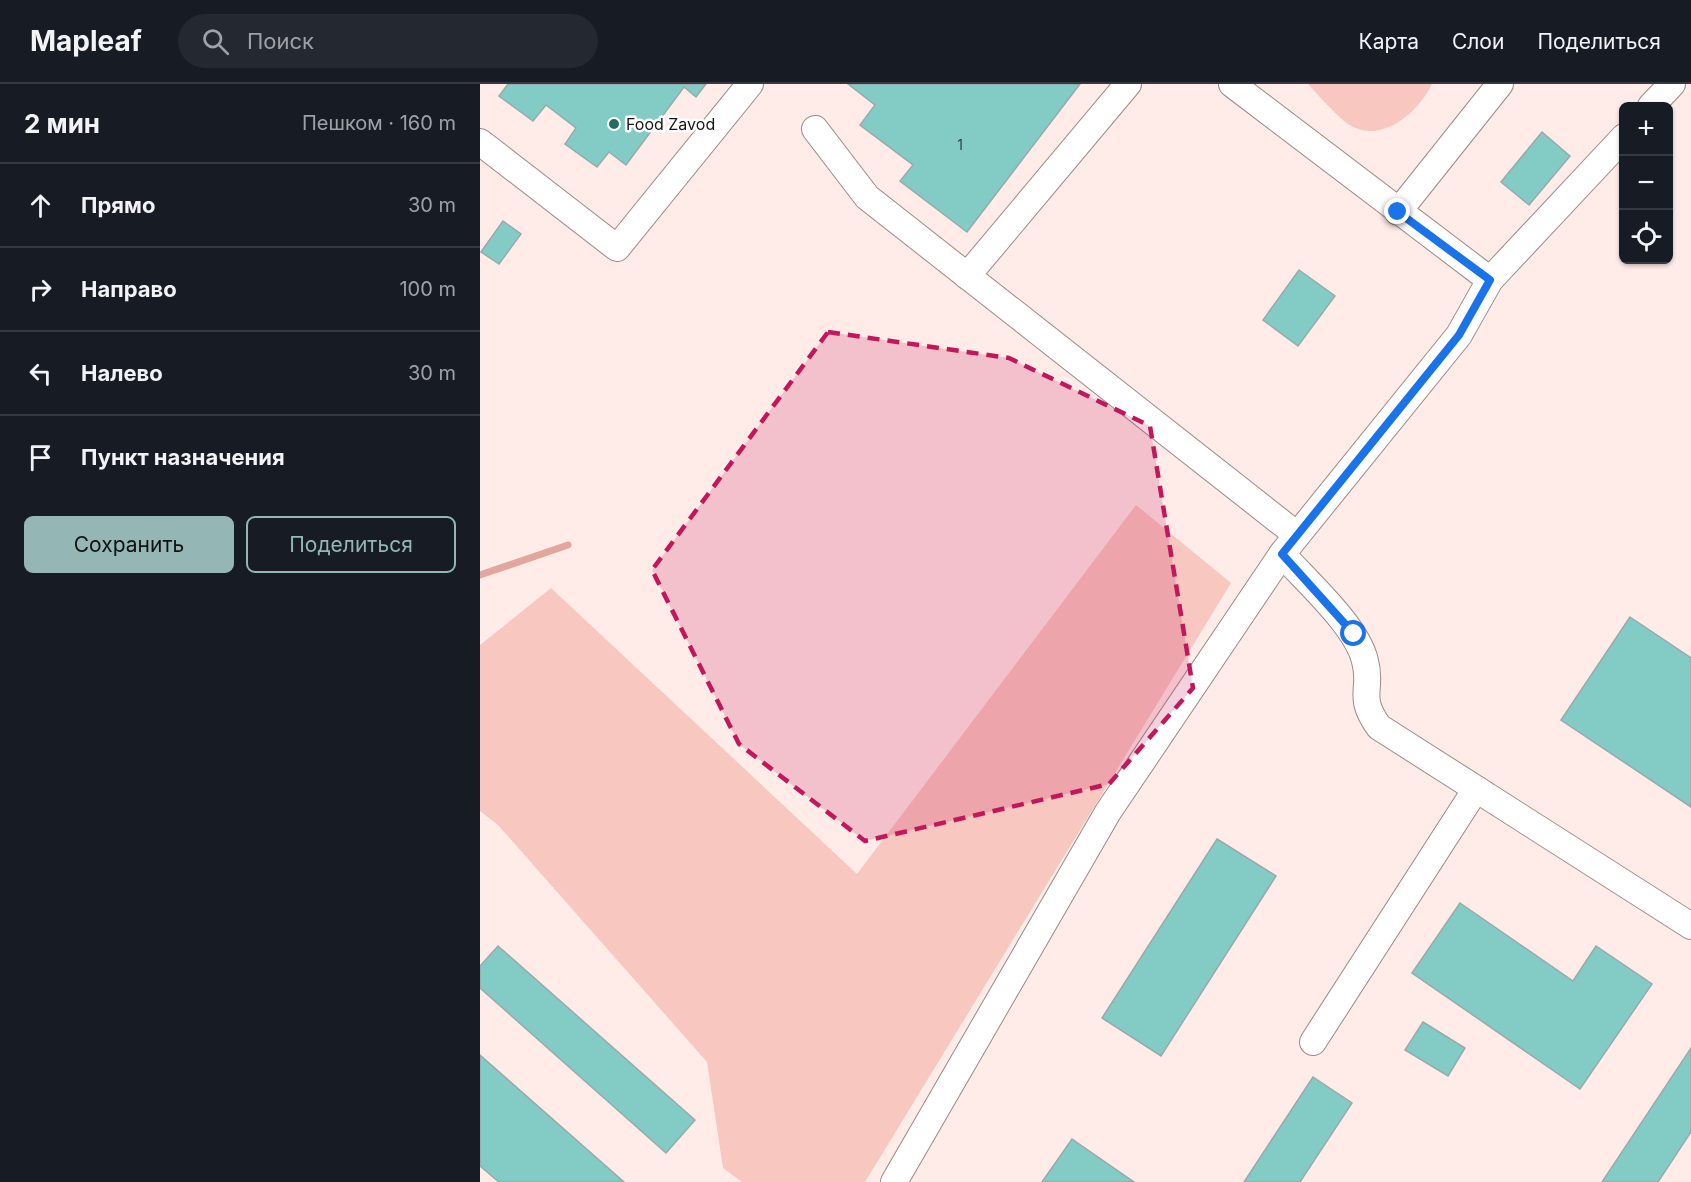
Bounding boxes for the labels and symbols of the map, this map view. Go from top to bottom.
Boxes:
place label: Food Zavod [626,114,715,134]
marker: Food Zavod [607,117,621,131]
house number: 1 [957,136,963,153]
route end [1384,198,1410,224]
route start [1340,620,1366,646]

